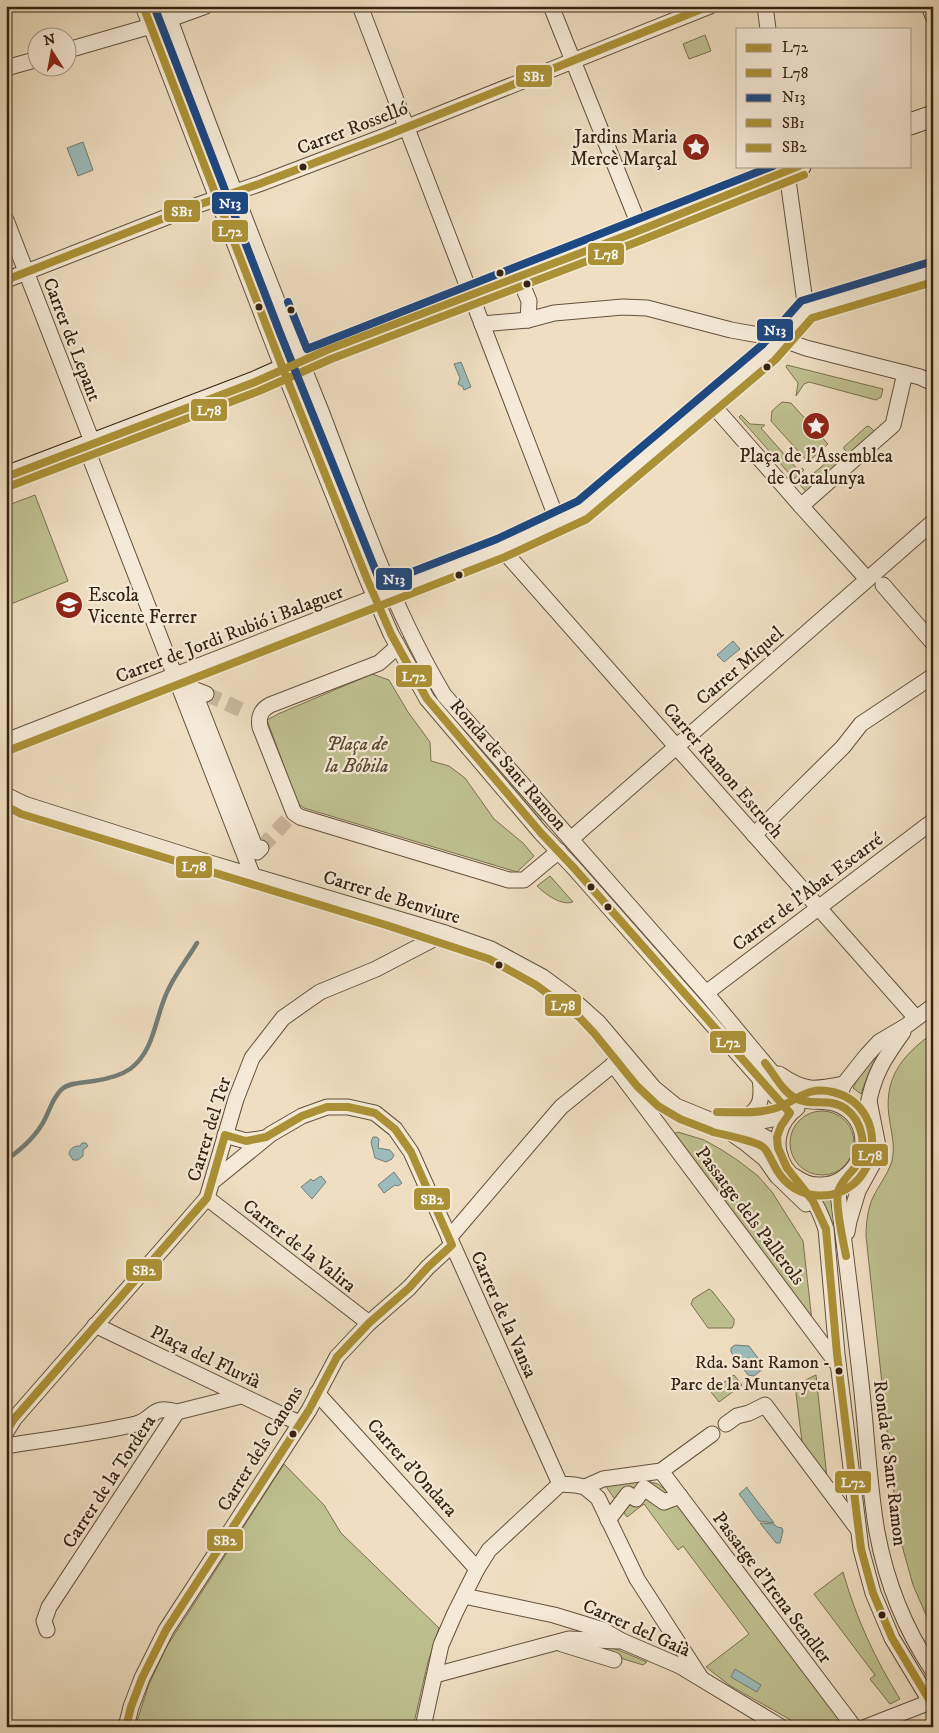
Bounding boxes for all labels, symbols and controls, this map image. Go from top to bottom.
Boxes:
north arrow [28,28,78,78]
legend [736,28,912,168]
text: N [42,30,58,50]
text: L72 [782,38,809,57]
line badge: SB1 [515,64,553,88]
text: L78 [782,64,808,83]
text: SB1 [523,68,545,86]
text: N13 [782,88,805,107]
street label: Carrer Rosselló [294,97,411,160]
text: SB1 [782,114,805,133]
place label: Jardins Maria Mercè Marçal [571,126,677,171]
place icon: Jardins Maria Mercè Marçal [681,132,711,162]
text: SB2 [782,138,807,157]
unlabelled marker [298,162,308,172]
line badge: N13 [211,191,249,215]
text: N13 [219,195,241,213]
line badge: SB1 [163,199,201,223]
text: SB1 [171,203,193,221]
line badge: L72 [211,219,249,243]
text: L72 [218,223,243,241]
line badge: L78 [587,242,625,266]
text: L78 [594,246,618,264]
unlabelled marker [495,268,505,278]
street label: Carrer de Lepant [38,275,106,405]
unlabelled marker [522,279,532,289]
unlabelled marker [254,302,264,312]
unlabelled marker [286,305,296,315]
line badge: N13 [756,318,794,342]
text: N13 [764,322,786,340]
unlabelled marker [762,362,772,372]
line badge: L78 [190,398,228,422]
text: L78 [197,402,221,420]
place icon: Plaça de l'Assemblea de Catalunya [801,411,831,441]
place label: Plaça de l'Assemblea de Catalunya [739,445,893,490]
line badge: N13 [375,567,413,591]
unlabelled marker [454,570,464,580]
text: N13 [383,571,405,589]
street label: Carrer de Jordi Rubió i Balaguer [112,580,347,689]
place label: Escola Vicente Ferrer [87,584,197,629]
school or university icon: Escola Vicente Ferrer [54,590,84,620]
street label: Carrer Miquel [692,622,789,711]
line badge: L72 [395,664,433,688]
text: L72 [402,668,427,686]
street label: Ronda de Sant Ramon [444,694,571,836]
street label: Carrer Ramon Estruch [658,698,788,844]
park label: Plaça de la Bóbila [324,733,389,778]
street label: Carrer de l'Abat Escarré [728,828,888,956]
line badge: L78 [175,855,213,879]
text: L78 [182,858,206,876]
street label: Carrer de Benviure [320,866,463,929]
unlabelled marker [586,882,596,892]
unlabelled marker [603,902,613,912]
unlabelled marker [494,960,504,970]
line badge: L78 [544,993,582,1017]
text: L78 [551,997,575,1015]
line badge: L72 [709,1030,747,1054]
text: L72 [716,1034,741,1052]
street label: Carrer del Ter [183,1074,236,1185]
street label: Passatge dels Pallerols [690,1142,809,1290]
line badge: L78 [851,1143,889,1167]
text: L78 [858,1147,882,1165]
line badge: SB2 [413,1187,451,1211]
text: SB2 [420,1191,445,1209]
street label: Carrer de la Valira [238,1195,360,1298]
street label: Carrer de la Vansa [465,1248,542,1382]
line badge: SB2 [125,1258,163,1282]
text: SB2 [132,1262,157,1280]
street label: Plaça del Fluvià [146,1321,264,1394]
place label: Rda. Sant Ramon - Parc de la Muntanyeta [670,1352,830,1396]
marker: Rda. Sant Ramon - Parc de la Muntanyeta [834,1366,844,1376]
street label: Ronda de Sant Ramon [868,1379,911,1547]
street label: Carrer dels Canons [213,1382,308,1516]
street label: Carrer de la Tordera [58,1411,161,1553]
street label: Carrer d'Ondara [362,1414,462,1522]
unlabelled marker [288,1429,298,1439]
line badge: L72 [834,1470,872,1494]
text: L72 [841,1474,866,1492]
street label: Passatge d'Irena Sendler [707,1507,836,1668]
line badge: SB2 [206,1528,244,1552]
text: SB2 [213,1532,238,1550]
street label: Carrer del Gaià [579,1594,694,1662]
unlabelled marker [877,1610,887,1620]

